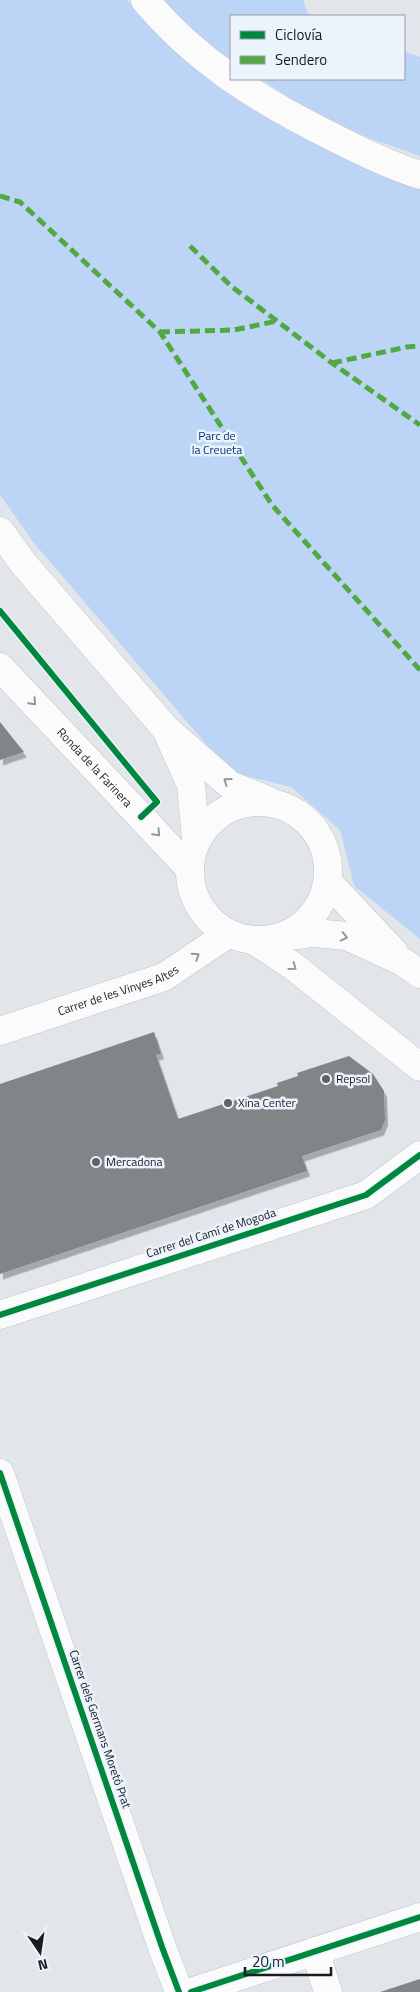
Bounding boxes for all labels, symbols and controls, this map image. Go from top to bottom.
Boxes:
legend [230,15,405,80]
text: Ciclovía [275,23,323,46]
text: Sendero [275,48,327,71]
park label: Parc de la Creueta [192,426,242,459]
one-way arrow [27,696,36,705]
street label: Ronda de la Farinera [53,723,137,811]
one-way arrow [223,778,233,787]
one-way arrow [151,828,160,837]
one-way arrow [340,931,349,942]
one-way arrow [191,952,200,962]
street label: Carrer de les Vinyes Altes [55,959,183,1020]
one-way arrow [287,962,296,970]
place label: Repsol [336,1069,370,1088]
marker: Repsol [320,1073,332,1085]
place label: Xina Center [238,1093,296,1112]
marker: Xina Center [222,1097,234,1109]
place label: Mercadona [106,1152,163,1171]
marker: Mercadona [90,1156,102,1168]
street label: Carrer del Camí de Mogoda [143,1203,278,1262]
street label: Carrer dels Germans Moretó Prat [64,1647,137,1811]
north arrow [15,1927,65,1977]
scale bar [245,1944,331,1976]
text: 20 m [252,1950,285,1973]
text: N [36,1954,50,1976]

